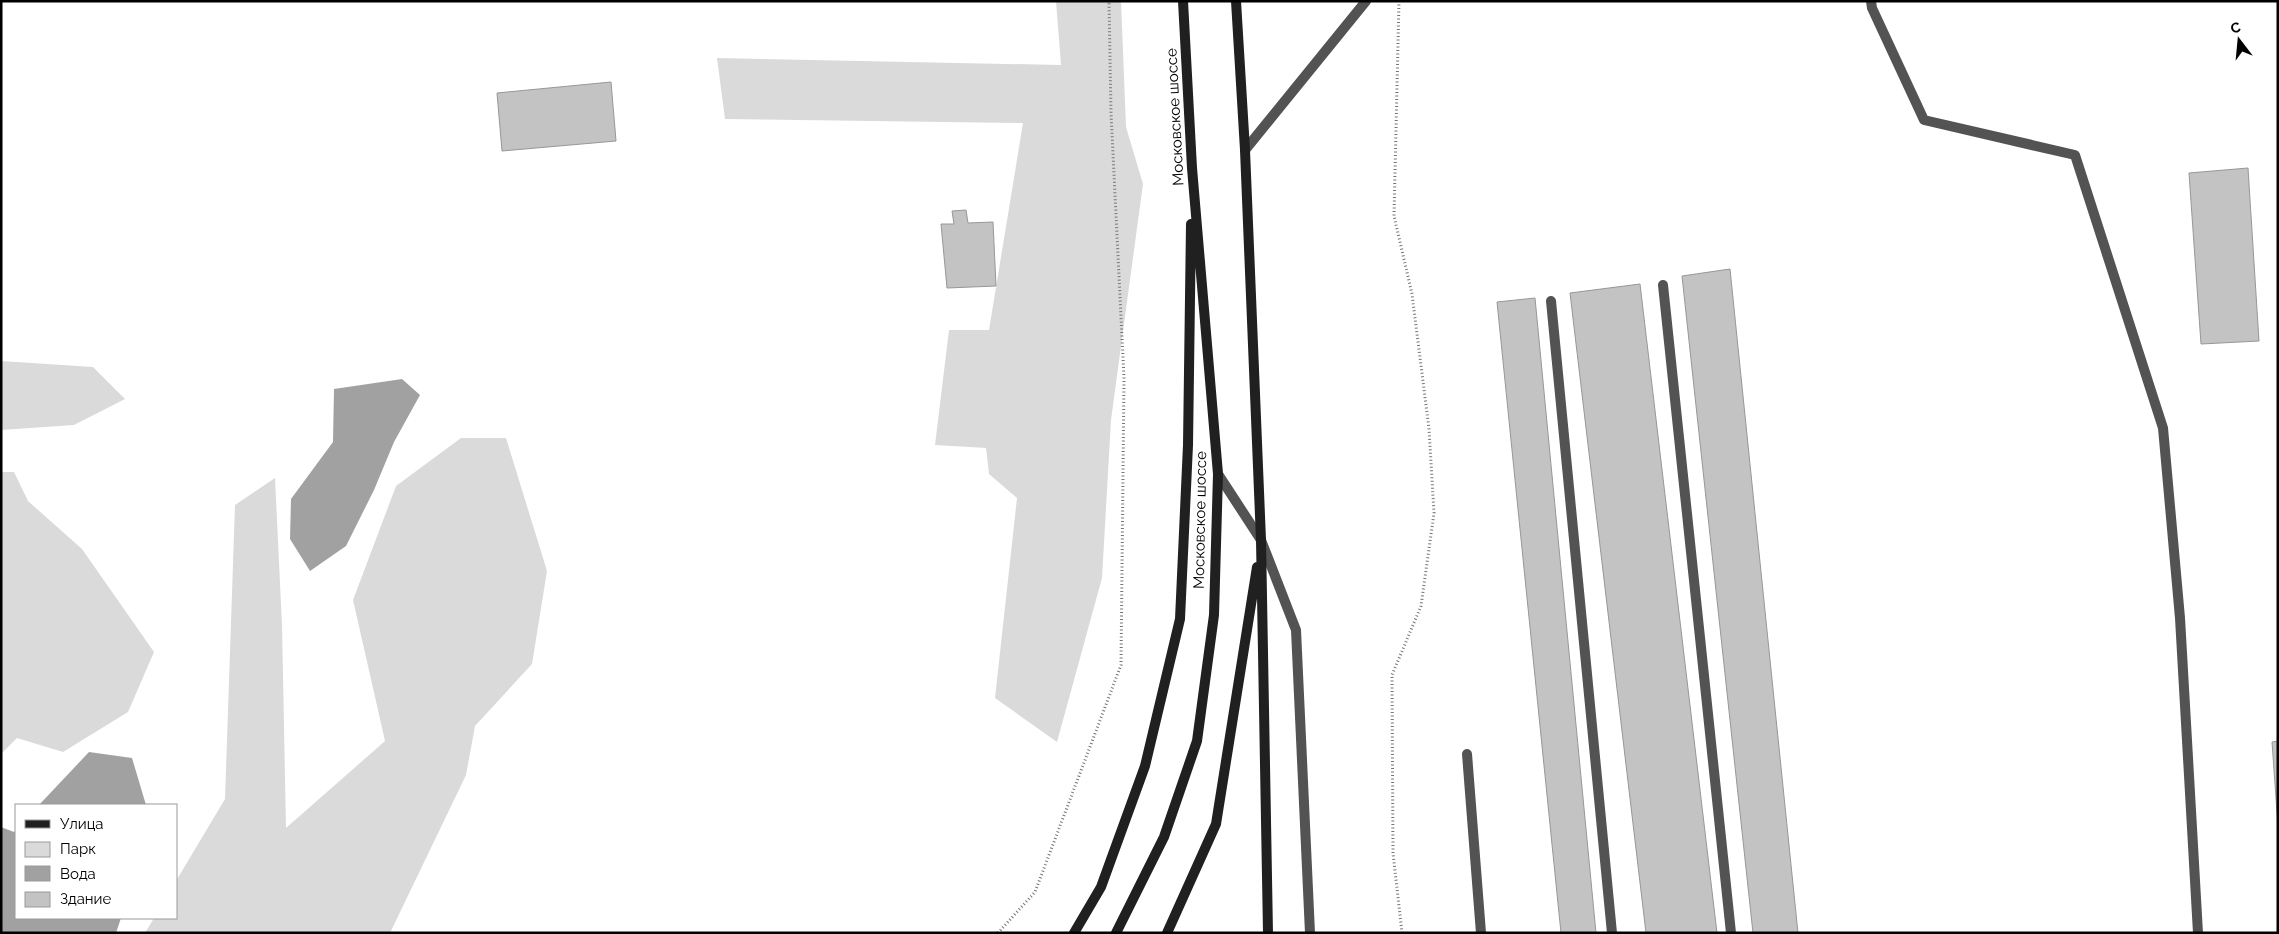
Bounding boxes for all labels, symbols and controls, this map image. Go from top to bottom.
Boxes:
north arrow [2214,15,2264,65]
text: С [2229,18,2243,37]
street label: Московское шоссе [1162,48,1188,186]
street label: Московское шоссе [1190,451,1210,589]
legend [15,804,178,919]
text: Улица [60,815,104,833]
text: Парк [60,840,96,858]
text: Вода [60,865,96,883]
text: Здание [60,890,112,908]

